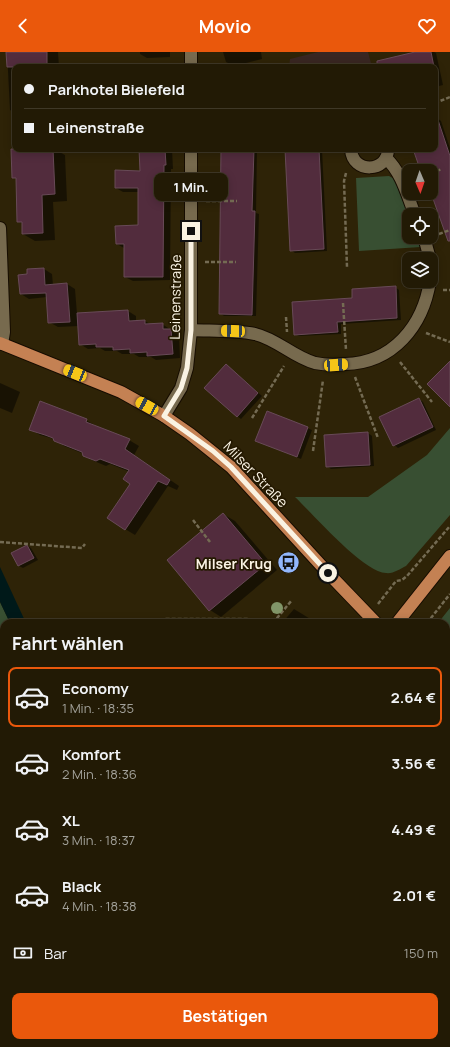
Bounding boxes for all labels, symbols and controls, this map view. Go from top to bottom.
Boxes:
text: Movio [199,14,251,38]
icon: back [12,15,34,37]
icon: heart [416,15,438,37]
text: Parkhotel Bielefeld [48,79,185,100]
text: Leinenstraße [48,117,144,138]
north arrow [402,164,438,200]
map controls [402,164,438,288]
callout: 1 Min. [154,173,228,201]
text: 1 Min. [173,178,209,196]
button: locate [402,208,438,244]
route end [182,222,200,240]
button: layers [402,252,438,288]
street label: Leinenstraße [165,254,185,340]
car [221,325,245,337]
car [324,358,348,372]
car [62,363,88,383]
car [134,395,160,417]
street label: Milser Straße [220,437,292,511]
bus stop icon: Milser Krug [275,550,301,576]
place label: Milser Krug [196,554,272,573]
route start [319,564,337,582]
text: Fahrt wählen [12,631,124,655]
text: Economy [62,678,129,699]
icon: car [14,679,50,715]
text: 2.64 € [391,687,436,708]
text: 1 Min. · 18:35 [62,699,134,717]
text: Komfort [62,744,121,765]
icon: car [14,745,50,781]
text: 3.56 € [391,753,436,774]
text: 2 Min. · 18:36 [62,765,137,783]
text: XL [62,810,80,831]
icon: car [14,811,50,847]
text: 4.49 € [391,819,436,840]
text: 3 Min. · 18:37 [62,831,135,849]
text: Black [62,876,101,897]
icon: car [14,877,50,913]
text: 2.01 € [393,885,436,906]
text: 4 Min. · 18:38 [62,897,137,915]
icon: cash [12,942,34,964]
text: Bar [44,943,67,964]
text: 150 m [404,944,438,962]
button: Bestätigen [12,993,438,1039]

